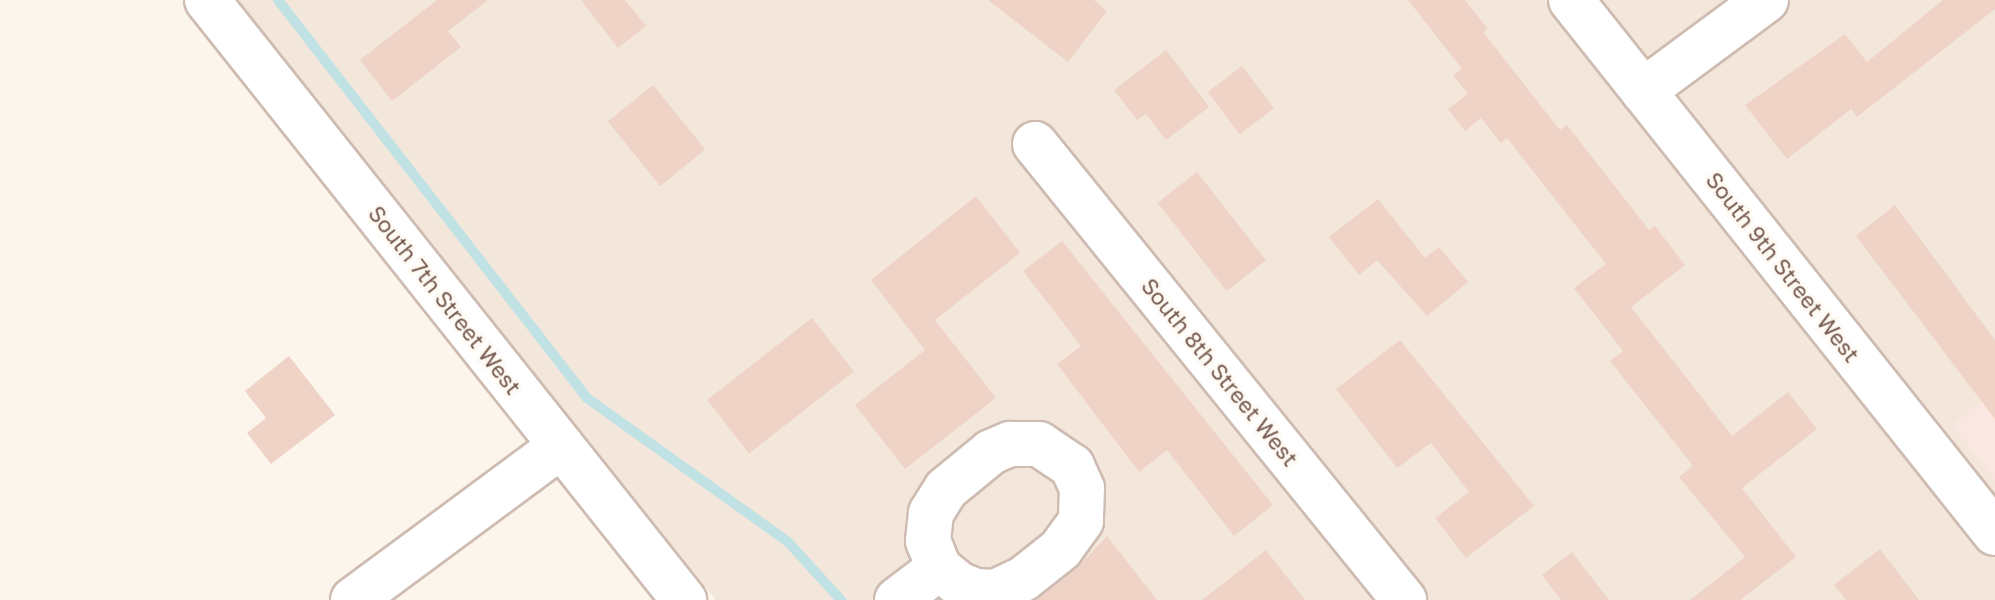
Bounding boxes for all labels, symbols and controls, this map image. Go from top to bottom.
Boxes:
street label: South 9th Street West [1701,167,1865,367]
street label: South 7th Street West [363,200,527,400]
street label: South 8th Street West [1136,273,1304,471]

